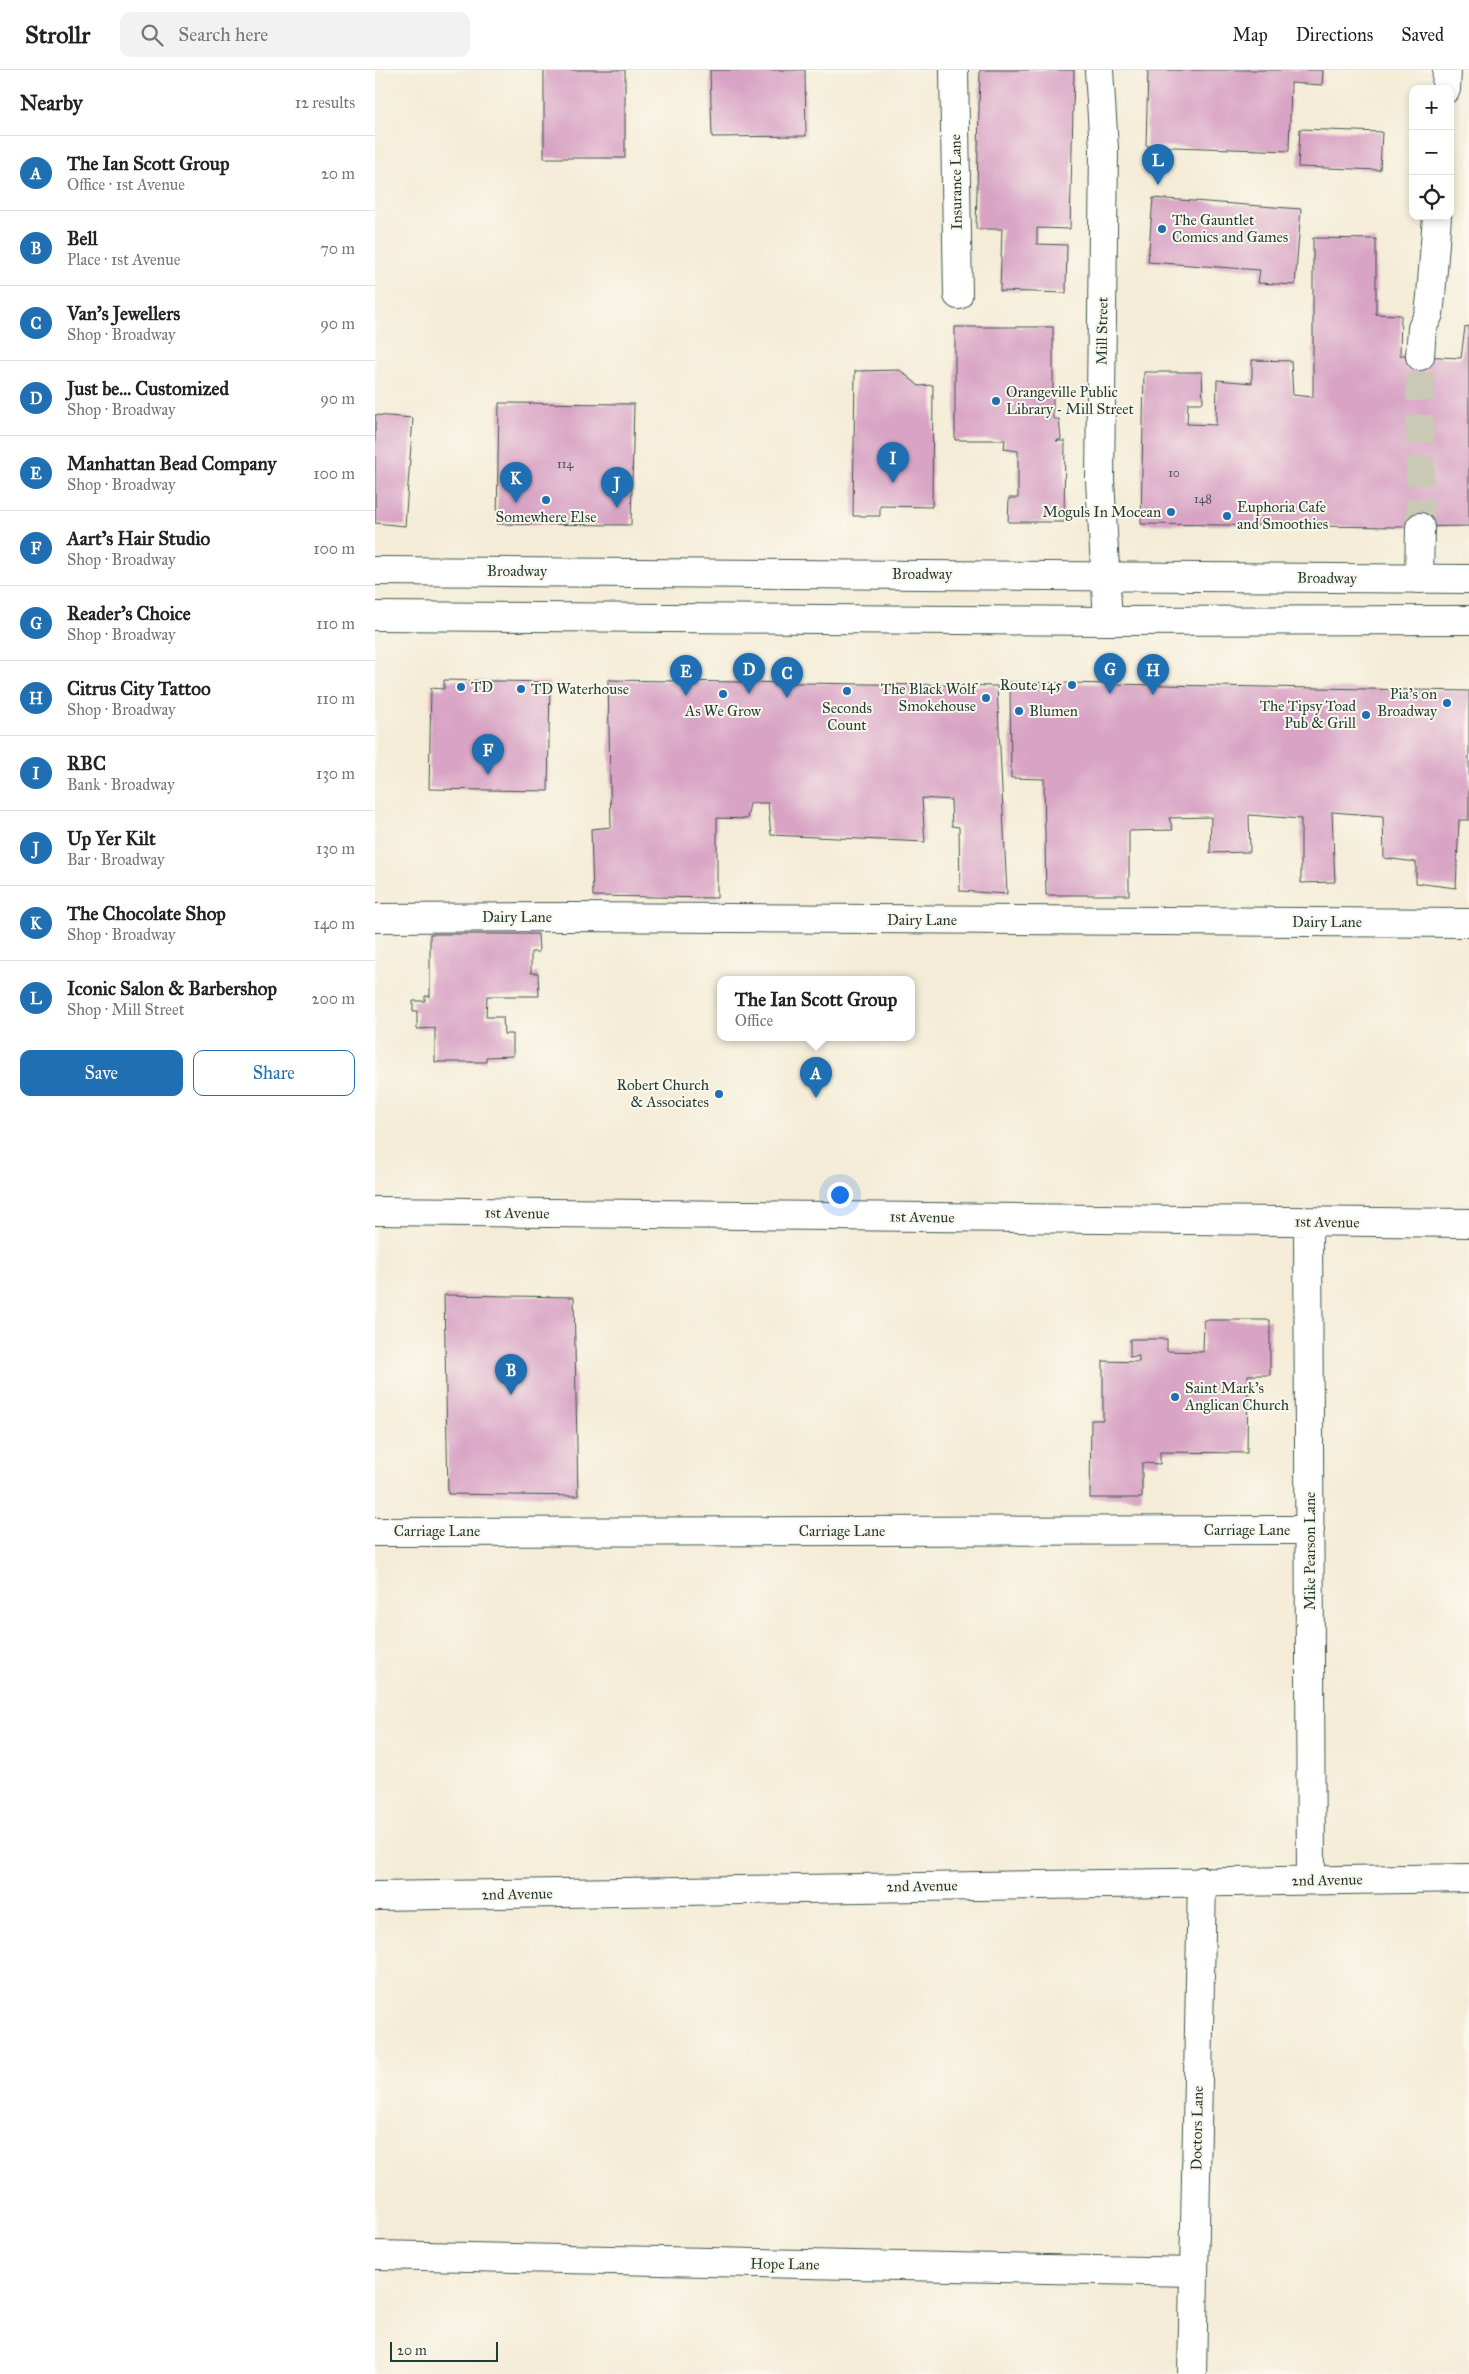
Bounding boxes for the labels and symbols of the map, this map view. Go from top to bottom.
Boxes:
street label: Insurance Lane [946,134,966,230]
pin: L [1142,144,1174,185]
place label: The Gauntlet Comics and Games [1172,211,1288,246]
marker: The Gauntlet Comics and Games [1156,223,1168,235]
street label: Mill Street [1092,296,1112,365]
place label: Orangeville Public Library - Mill Street [1006,383,1134,418]
marker: Orangeville Public Library - Mill Street [990,395,1002,407]
pin: I [877,442,909,483]
house number: 114 [557,457,573,471]
pin: K [500,462,532,503]
house number: 10 [1168,466,1180,480]
pin: J [601,467,633,508]
house number: 148 [1194,492,1212,506]
marker: Somewhere Else [540,494,552,506]
place label: Euphoria Cafe and Smoothies [1237,498,1328,533]
place label: Moguls In Mocean [1042,503,1161,521]
marker: Moguls In Mocean [1165,506,1177,518]
place label: Somewhere Else [496,508,596,526]
marker: Euphoria Cafe and Smoothies [1221,510,1233,522]
street label: Broadway [487,562,548,580]
street label: Broadway [892,565,953,583]
street label: Broadway [1297,568,1358,588]
pin: D [733,653,765,694]
pin: G [1094,653,1126,694]
pin: H [1137,654,1169,695]
pin: E [670,655,702,696]
pin: C [771,657,803,698]
place label: Route 145 [1000,676,1062,694]
place label: TD [471,678,493,696]
marker: Route 145 [1066,679,1078,691]
place label: TD Waterhouse [531,680,629,698]
place label: The Black Wolf Smokehouse [881,680,979,715]
marker: TD [455,681,467,693]
marker: TD Waterhouse [515,683,527,695]
marker: Seconds Count [841,685,853,697]
place label: Pia's on Broadway [1377,685,1438,720]
marker: As We Grow [717,688,729,700]
marker: The Black Wolf Smokehouse [980,692,992,704]
place label: The Tipsy Toad Pub & Grill [1260,697,1357,732]
marker: Pia's on Broadway [1441,697,1453,709]
place label: Seconds Count [822,699,872,734]
place label: As We Grow [684,702,761,720]
place label: Blumen [1029,702,1078,720]
marker: Blumen [1013,705,1025,717]
marker: The Tipsy Toad Pub & Grill [1360,709,1372,721]
pin: F [472,734,504,775]
street label: Dairy Lane [482,908,552,926]
street label: Dairy Lane [887,911,957,929]
street label: Dairy Lane [1292,913,1362,931]
pin: A [800,1057,832,1098]
place label: Robert Church & Associates [617,1076,710,1111]
marker: Robert Church & Associates [713,1088,725,1100]
your location [827,1182,853,1208]
street label: 1st Avenue [484,1203,550,1223]
street label: 1st Avenue [889,1207,955,1227]
street label: 1st Avenue [1294,1212,1360,1232]
pin: B [495,1354,527,1395]
place label: Saint Mark's Anglican Church [1184,1379,1290,1414]
marker: Saint Mark's Anglican Church [1169,1391,1181,1403]
street label: Mike Pearson Lane [1301,1492,1319,1610]
street label: Carriage Lane [1204,1521,1290,1539]
street label: Carriage Lane [394,1522,480,1540]
street label: Carriage Lane [799,1522,885,1540]
street label: 2nd Avenue [1291,1870,1363,1890]
street label: 2nd Avenue [886,1876,958,1896]
street label: 2nd Avenue [481,1884,553,1904]
street label: Doctors Lane [1187,2085,1207,2171]
street label: Hope Lane [750,2254,820,2274]
scale bar [390,2339,497,2362]

